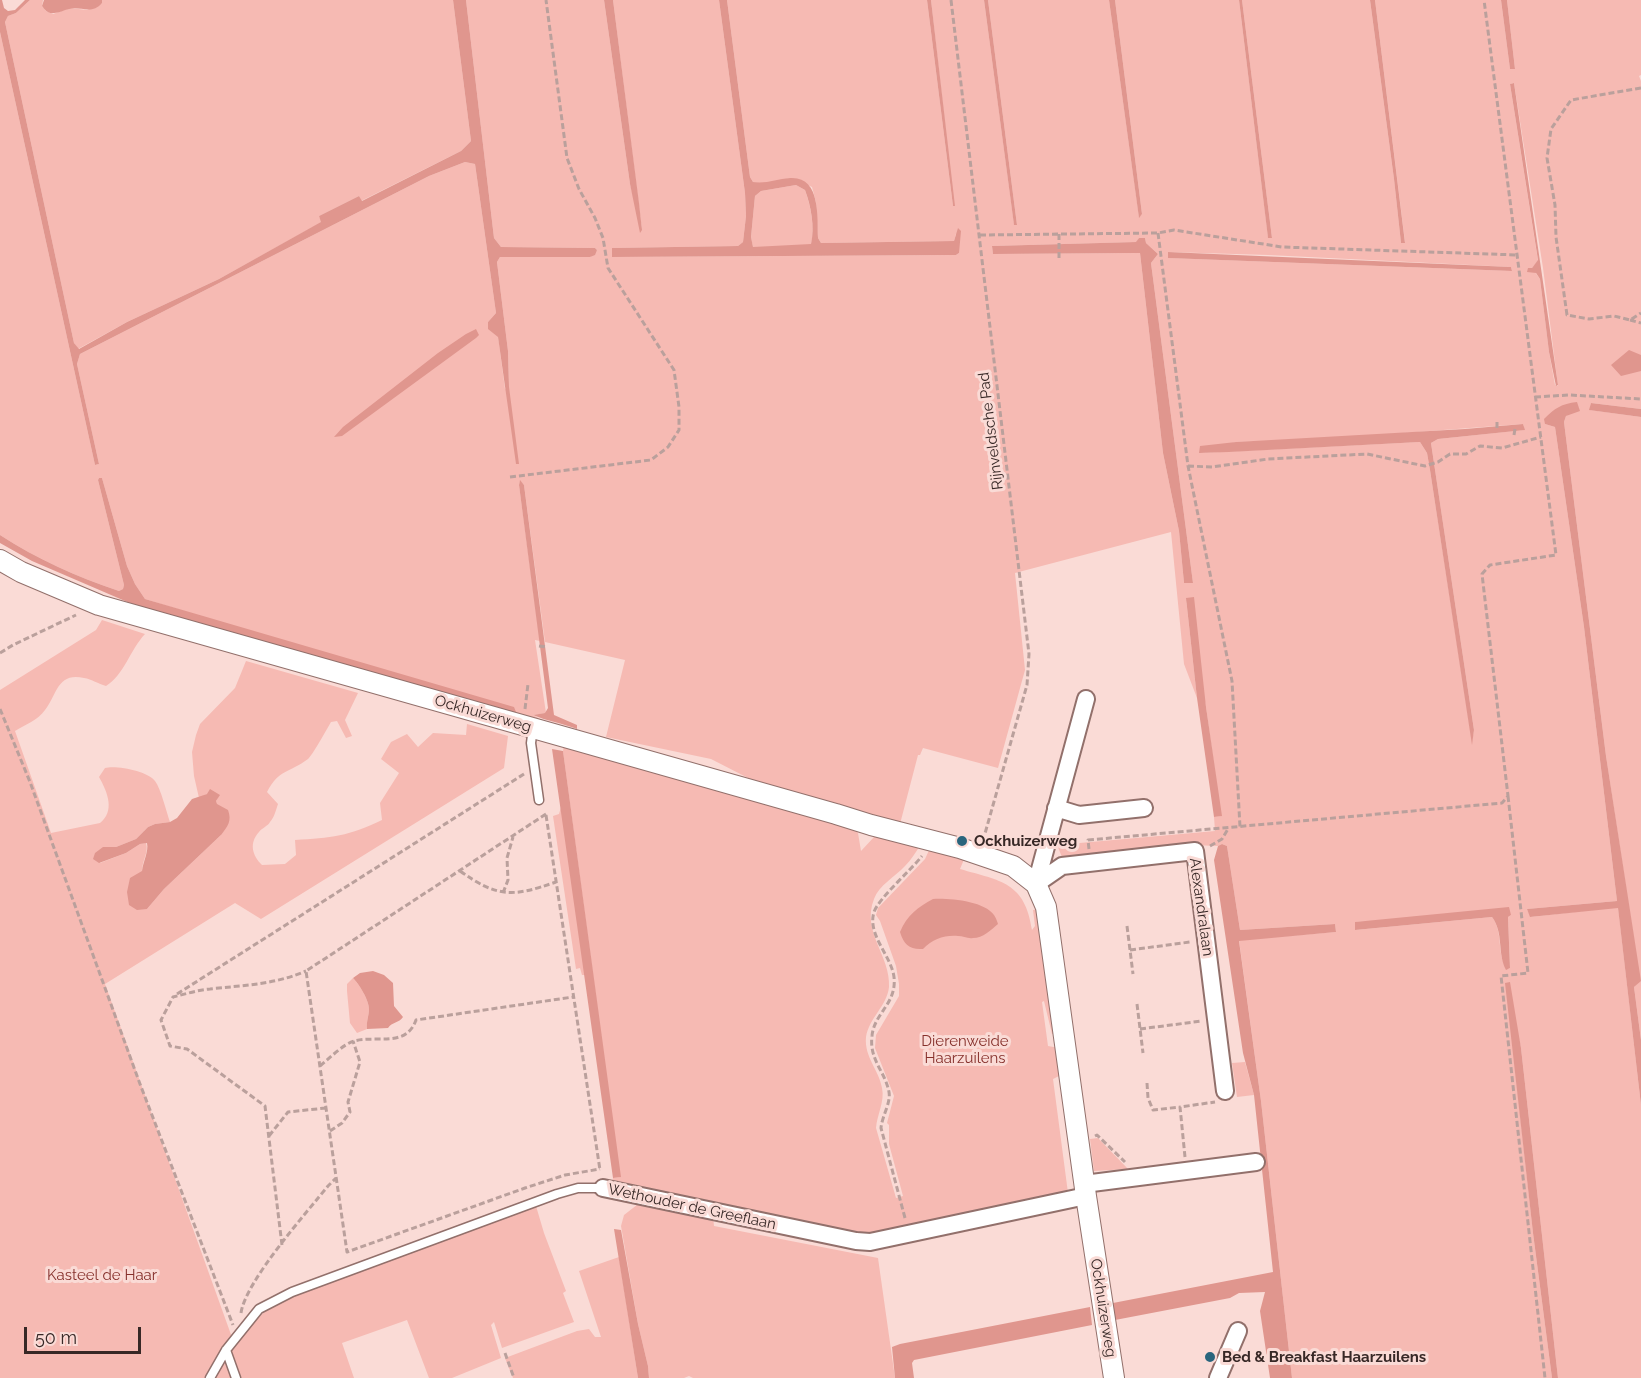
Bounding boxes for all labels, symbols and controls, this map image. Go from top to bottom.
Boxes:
street label: Rijnveldsche Pad [975,371,1007,491]
street label: Ockhuizerweg [433,692,533,736]
place label: Ockhuizerweg [974,832,1077,850]
marker: Ockhuizerweg [955,834,969,848]
street label: Alexandralaan [1185,857,1217,957]
park label: Dierenweide Haarzuilens [921,1032,1009,1067]
street label: Wethouder de Greeflaan [606,1180,778,1234]
street label: Ockhuizerweg [1086,1257,1120,1359]
park label: Kasteel de Haar [47,1266,157,1284]
scale bar [27,1315,144,1353]
text: 50 m [35,1327,77,1348]
place label: Bed & Breakfast Haarzuilens [1222,1348,1426,1366]
marker: Bed & Breakfast Haarzuilens [1203,1350,1217,1364]

